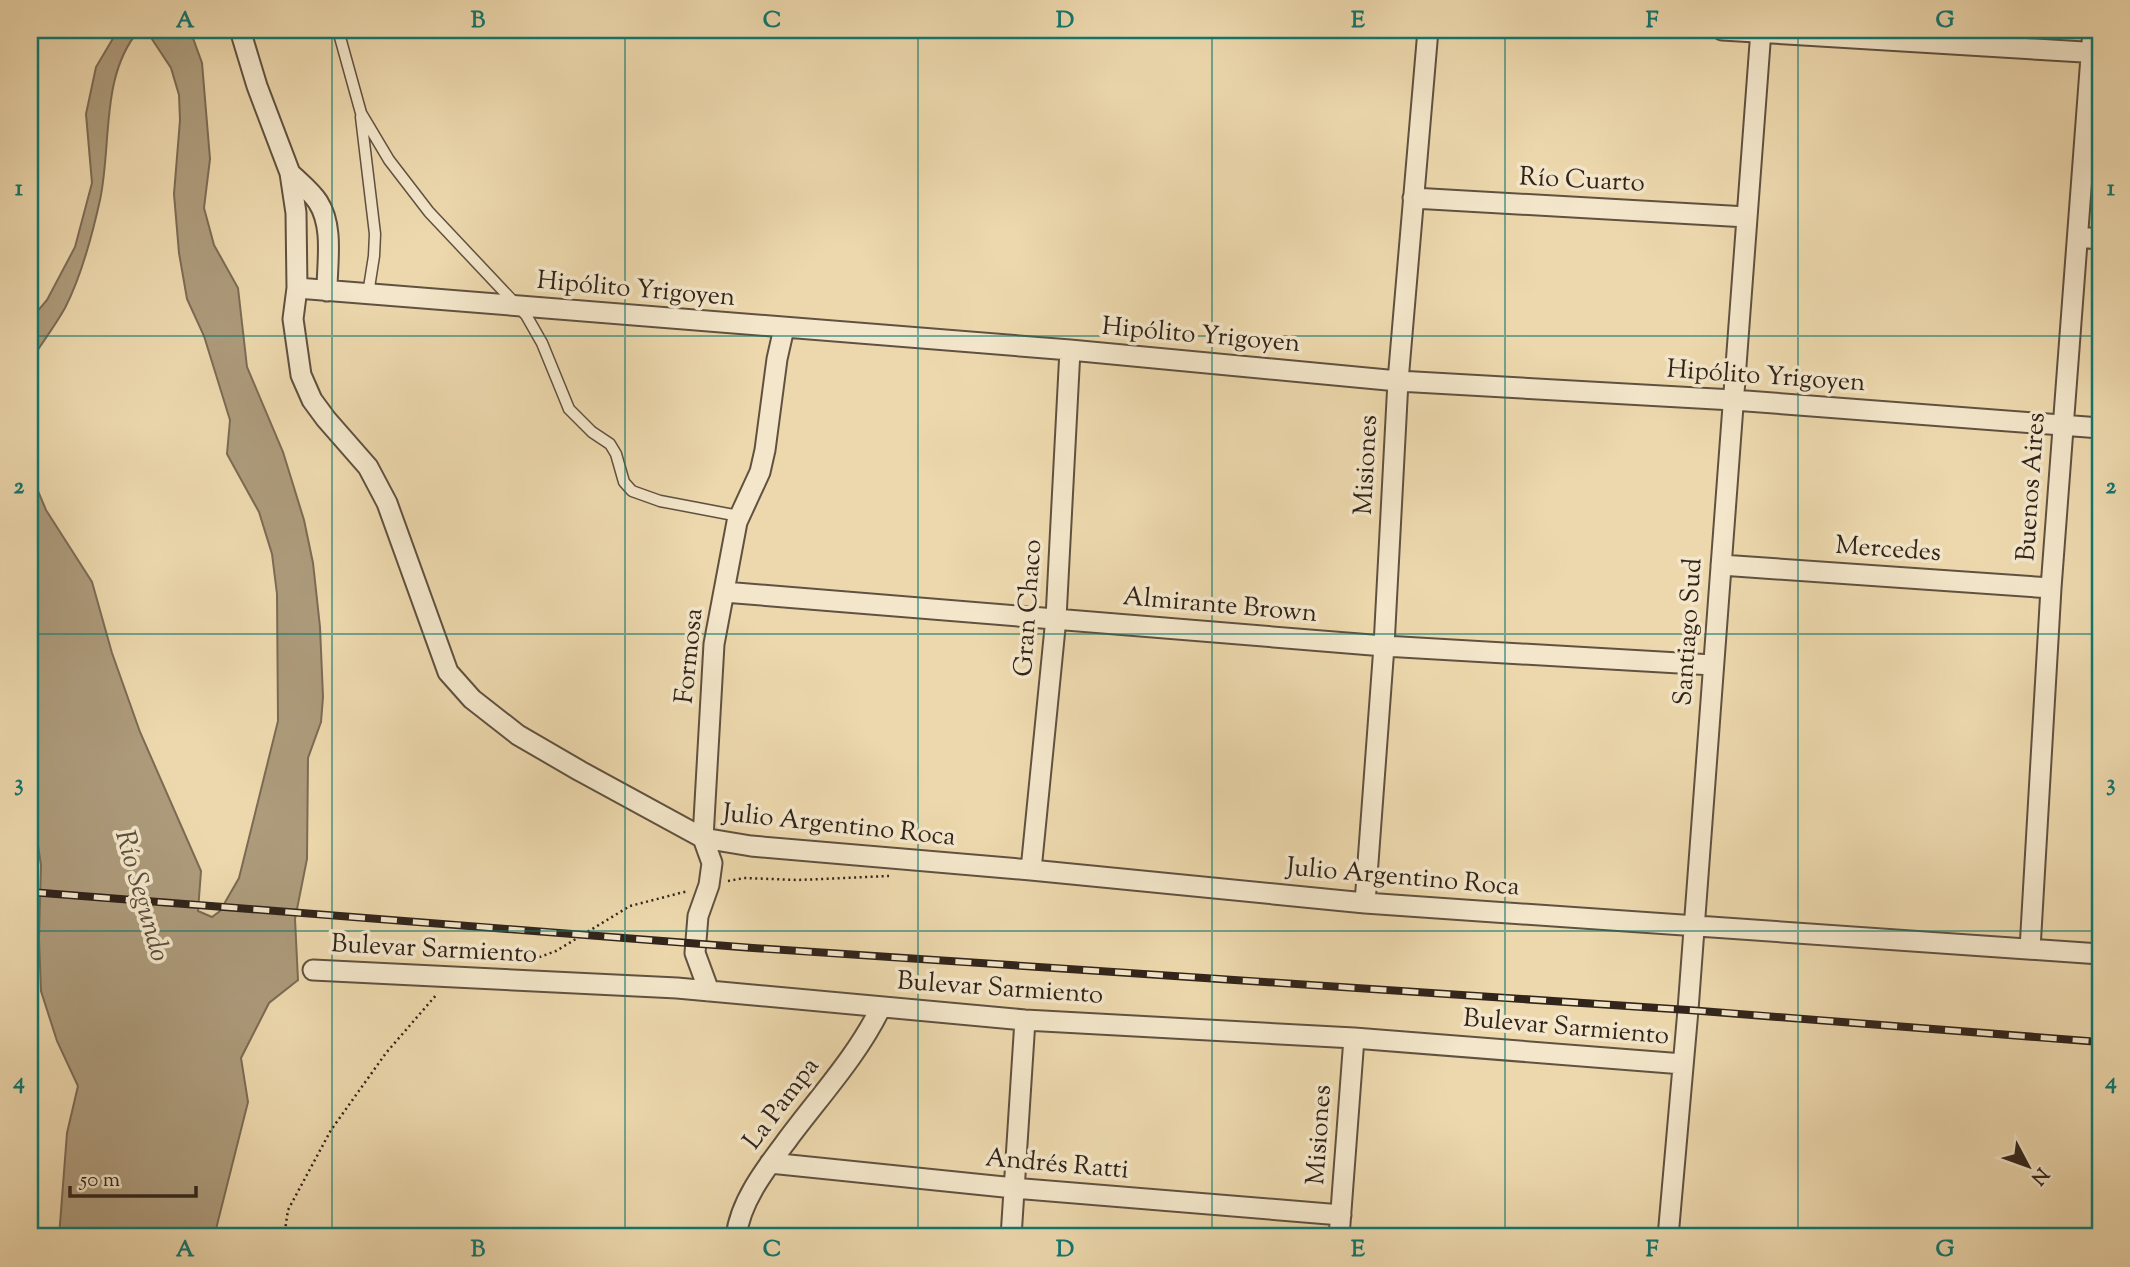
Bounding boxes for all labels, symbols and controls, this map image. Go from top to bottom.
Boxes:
text: A [176,5,195,38]
text: B [471,5,486,38]
text: C [763,5,781,38]
text: D [1056,5,1074,38]
text: E [1351,5,1365,38]
text: F [1646,5,1659,38]
text: G [1936,5,1955,38]
street label: Río Cuarto [1518,159,1646,203]
text: 1 [15,173,23,206]
text: 1 [2107,173,2115,206]
street label: Hipólito Yrigoyen [535,263,737,317]
street label: Hipólito Yrigoyen [1100,309,1302,363]
street label: Hipólito Yrigoyen [1665,352,1867,402]
street label: Buenos Aires [2008,411,2056,563]
street label: Misiones [1346,414,1388,516]
text: 2 [14,471,25,504]
text: 2 [2106,471,2117,504]
street label: Mercedes [1834,528,1942,572]
street label: Gran Chaco [1006,538,1052,678]
street label: Santiago Sud [1665,557,1713,707]
street label: Almirante Brown [1121,579,1319,633]
street label: Formosa [667,606,713,705]
text: 3 [14,768,24,801]
text: 3 [2106,768,2116,801]
street label: Julio Argentino Roca [719,795,957,857]
water label: Río Segundo [103,826,179,966]
street label: Julio Argentino Roca [1283,849,1521,907]
street label: Bulevar Sarmiento [330,926,538,974]
street label: Bulevar Sarmiento [896,963,1104,1015]
street label: Bulevar Sarmiento [1462,1001,1670,1055]
street label: La Pampa [735,1050,829,1158]
text: 4 [12,1066,25,1099]
text: 4 [2104,1066,2117,1099]
street label: Misiones [1298,1084,1342,1186]
north arrow [1994,1130,2064,1200]
street label: Andrés Ratti [984,1140,1130,1190]
scale bar [70,1155,196,1199]
text: N [2024,1161,2054,1190]
text: 50 m [79,1166,120,1196]
text: A [176,1234,195,1267]
text: B [471,1234,486,1267]
text: C [763,1234,781,1267]
text: D [1056,1234,1074,1267]
text: E [1351,1234,1365,1267]
text: F [1646,1234,1659,1267]
text: G [1936,1234,1955,1267]

